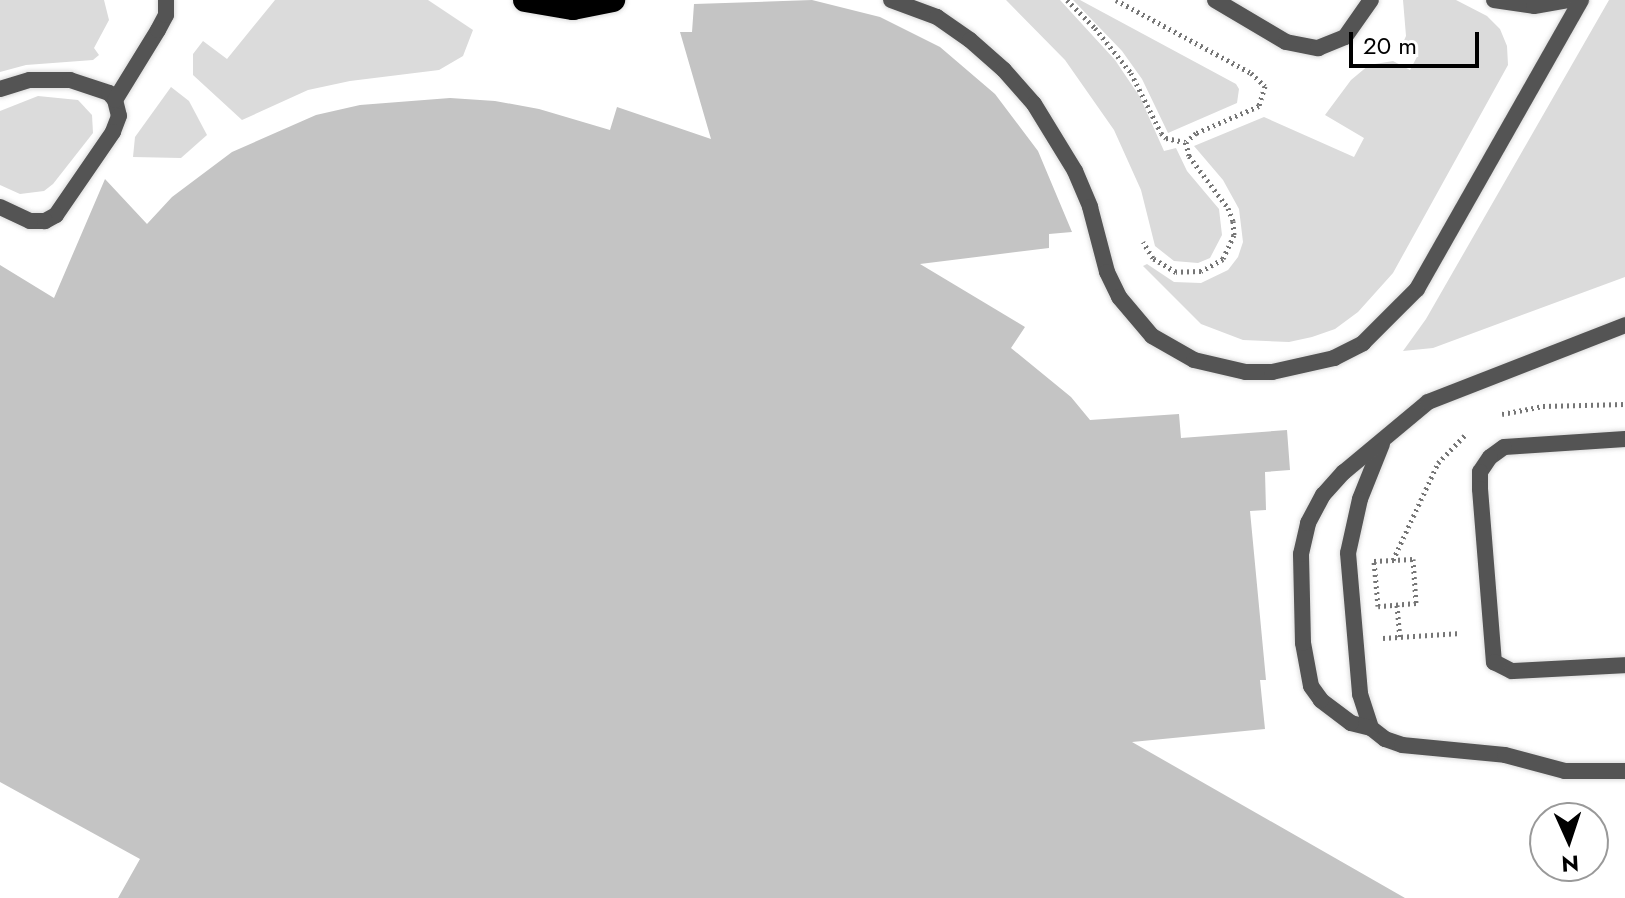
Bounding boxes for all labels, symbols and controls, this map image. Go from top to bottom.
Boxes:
scale bar [1353,16,1483,66]
text: 20 m [1363,28,1417,63]
north arrow [1529,802,1609,882]
text: N [1561,848,1580,880]

